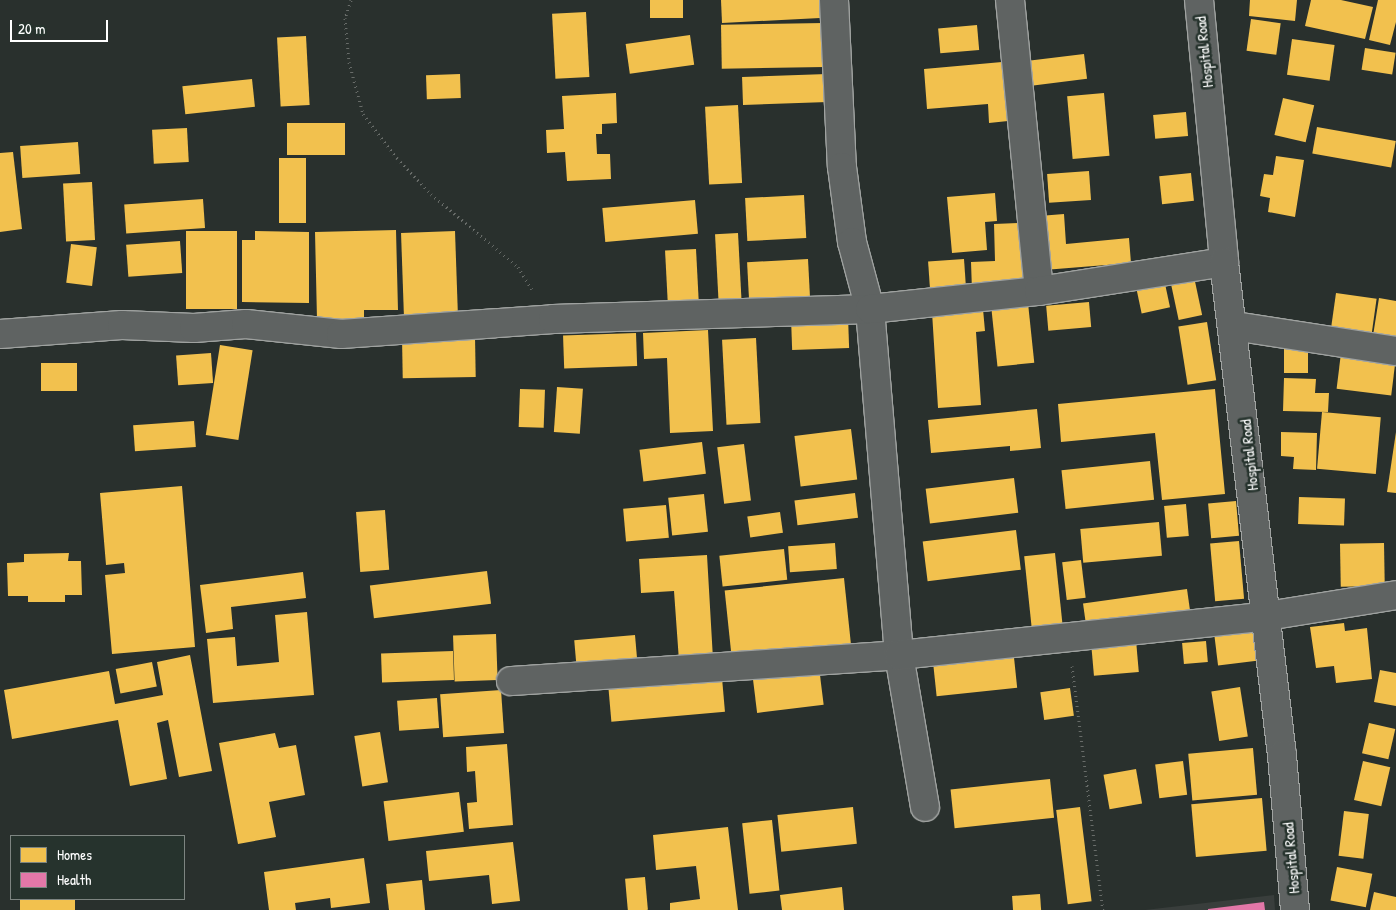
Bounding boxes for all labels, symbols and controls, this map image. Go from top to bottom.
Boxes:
scale bar [12,10,110,42]
street label: Hospital Road [1191,15,1217,89]
text: 20 m [18,18,45,39]
street label: Hospital Road [1236,418,1262,492]
street label: Hospital Road [1279,822,1303,894]
legend [10,835,185,900]
text: Homes [57,844,92,865]
text: Health [57,869,91,890]

